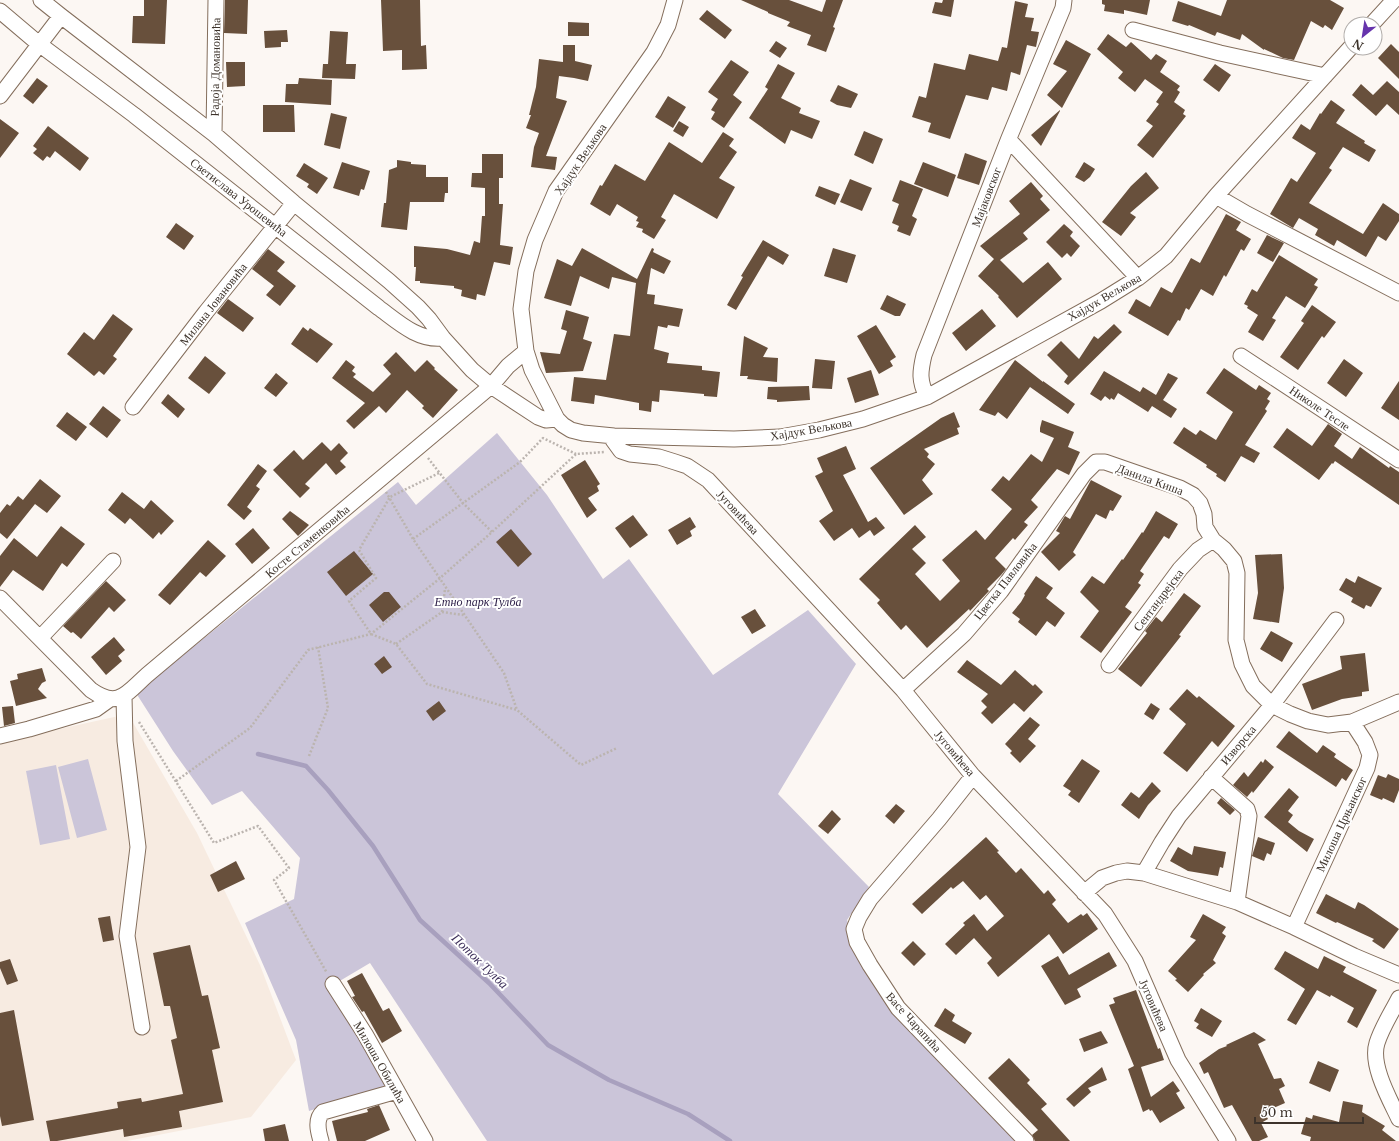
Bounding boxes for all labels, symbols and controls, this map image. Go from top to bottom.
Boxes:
north arrow [1343,16,1383,56]
street label: Радоја Домановића [207,17,223,117]
text: N [1349,36,1366,53]
street label: Хајдук Вељкова [551,120,610,198]
street label: Светислава Урошевића [188,154,291,240]
street label: Мајаковског [968,165,1004,229]
street label: Милана Јовановића [176,259,250,348]
street label: Хајдук Вељкова [1064,269,1144,324]
street label: Николе Тесле [1287,382,1353,434]
street label: Хајдук Вељкова [769,414,854,444]
street label: Данила Киша [1114,460,1186,498]
street label: Југовићева [714,487,763,538]
street label: Косте Стаменковића [262,501,353,581]
street label: Цветка Павловића [970,539,1040,623]
street label: Сентандрејска [1130,565,1187,634]
park label: Етно парк Тулба [434,594,521,609]
street label: Изворска [1217,722,1259,768]
street label: Југовићева [931,727,979,780]
street label: Милоша Црњанског [1312,774,1370,874]
water label: Поток Тулба [447,929,512,993]
street label: Југовићева [1136,977,1172,1034]
street label: Васе Чарапића [883,989,945,1056]
street label: Милоша Обилића [350,1018,410,1106]
scale bar [1255,1099,1363,1125]
text: 50 m [1261,1105,1293,1120]

